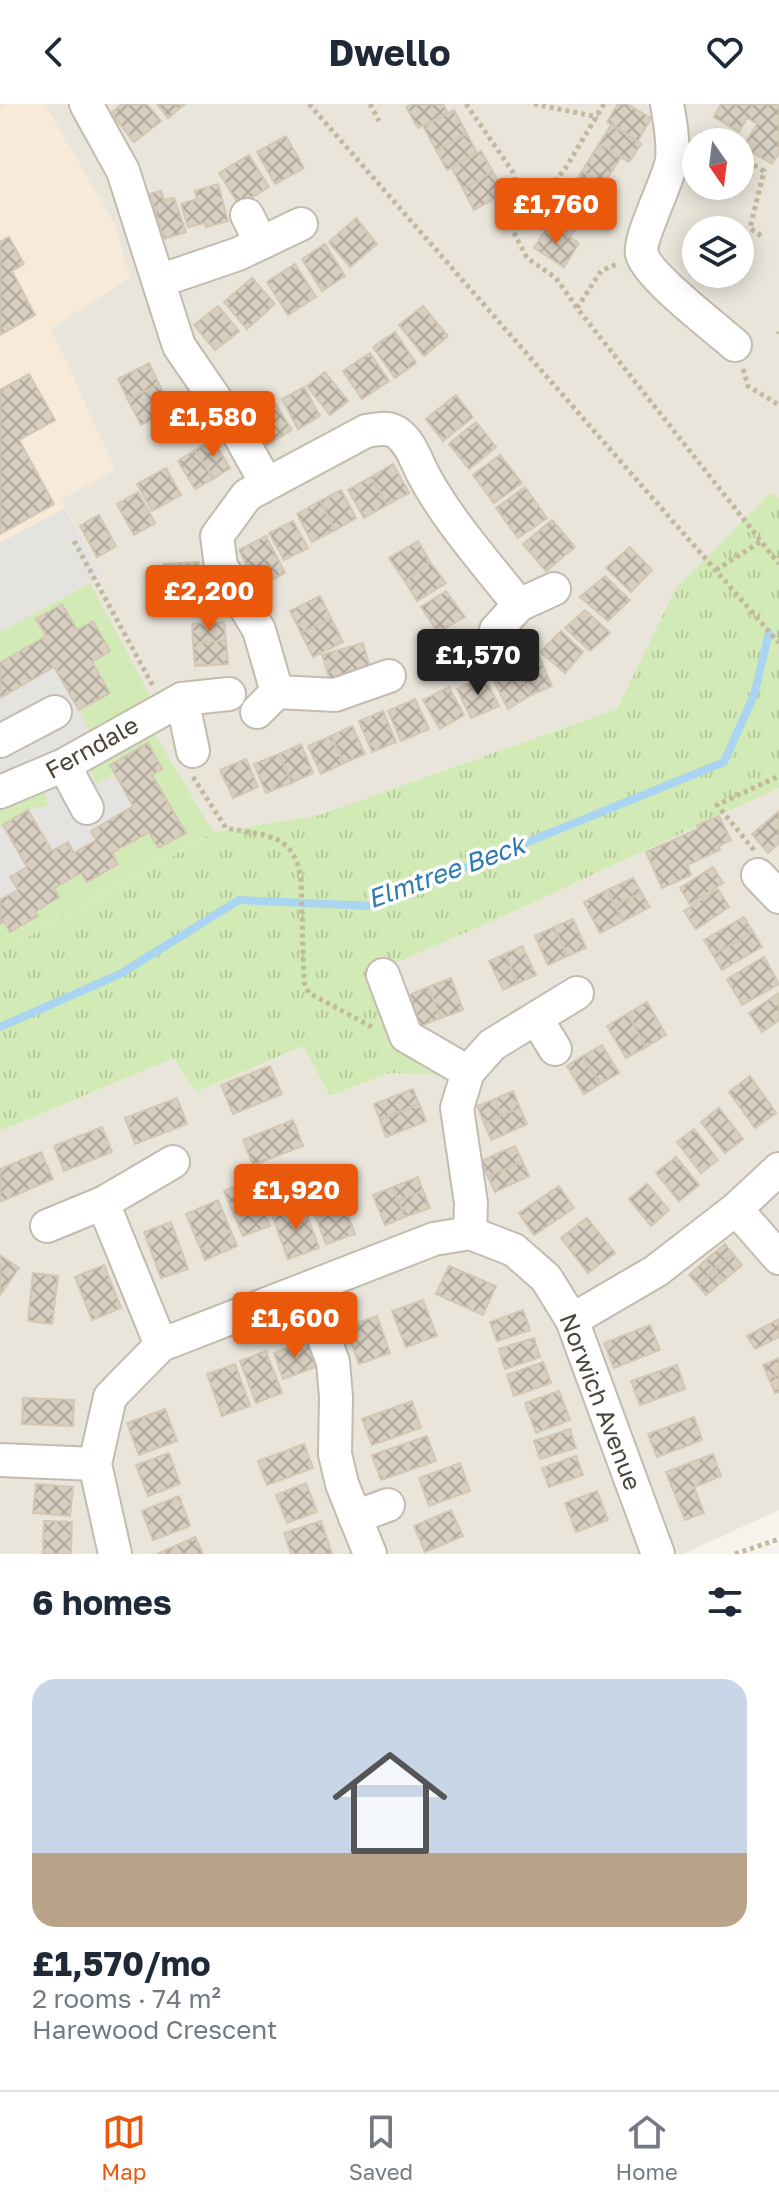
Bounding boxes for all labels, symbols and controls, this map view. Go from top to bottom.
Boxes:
icon: back [32,30,76,74]
icon: heart [703,30,747,74]
text: Dwello [328,31,451,74]
north arrow [682,128,754,200]
map controls [682,128,754,288]
pin: £1,760 [491,178,621,246]
text: £1,760 [513,188,599,219]
button: layers [682,216,754,288]
pin: £1,580 [148,391,278,459]
text: £1,580 [169,401,257,432]
pin: £2,200 [144,565,274,633]
text: £2,200 [163,575,255,606]
pin: £1,570 [413,629,543,697]
text: £1,570 [435,639,521,670]
street label: Ferndale [40,709,143,784]
water label: Elmtree Beck [363,828,531,914]
pin: £1,920 [231,1164,361,1232]
text: £1,920 [252,1174,340,1205]
pin: £1,600 [230,1292,360,1360]
text: £1,600 [250,1302,340,1333]
street label: Norwich Avenue [554,1309,648,1494]
icon: filters [703,1580,747,1624]
text: 6 homes [32,1582,172,1622]
icon: home [318,1731,462,1875]
text: £1,570/mo [32,1943,211,1983]
text: 2 rooms · 74 m² [32,1983,221,2014]
text: Harewood Crescent [32,2014,277,2045]
tab: Map [101,2110,146,2185]
tab: Saved [349,2110,413,2185]
tab: Home [616,2110,678,2185]

